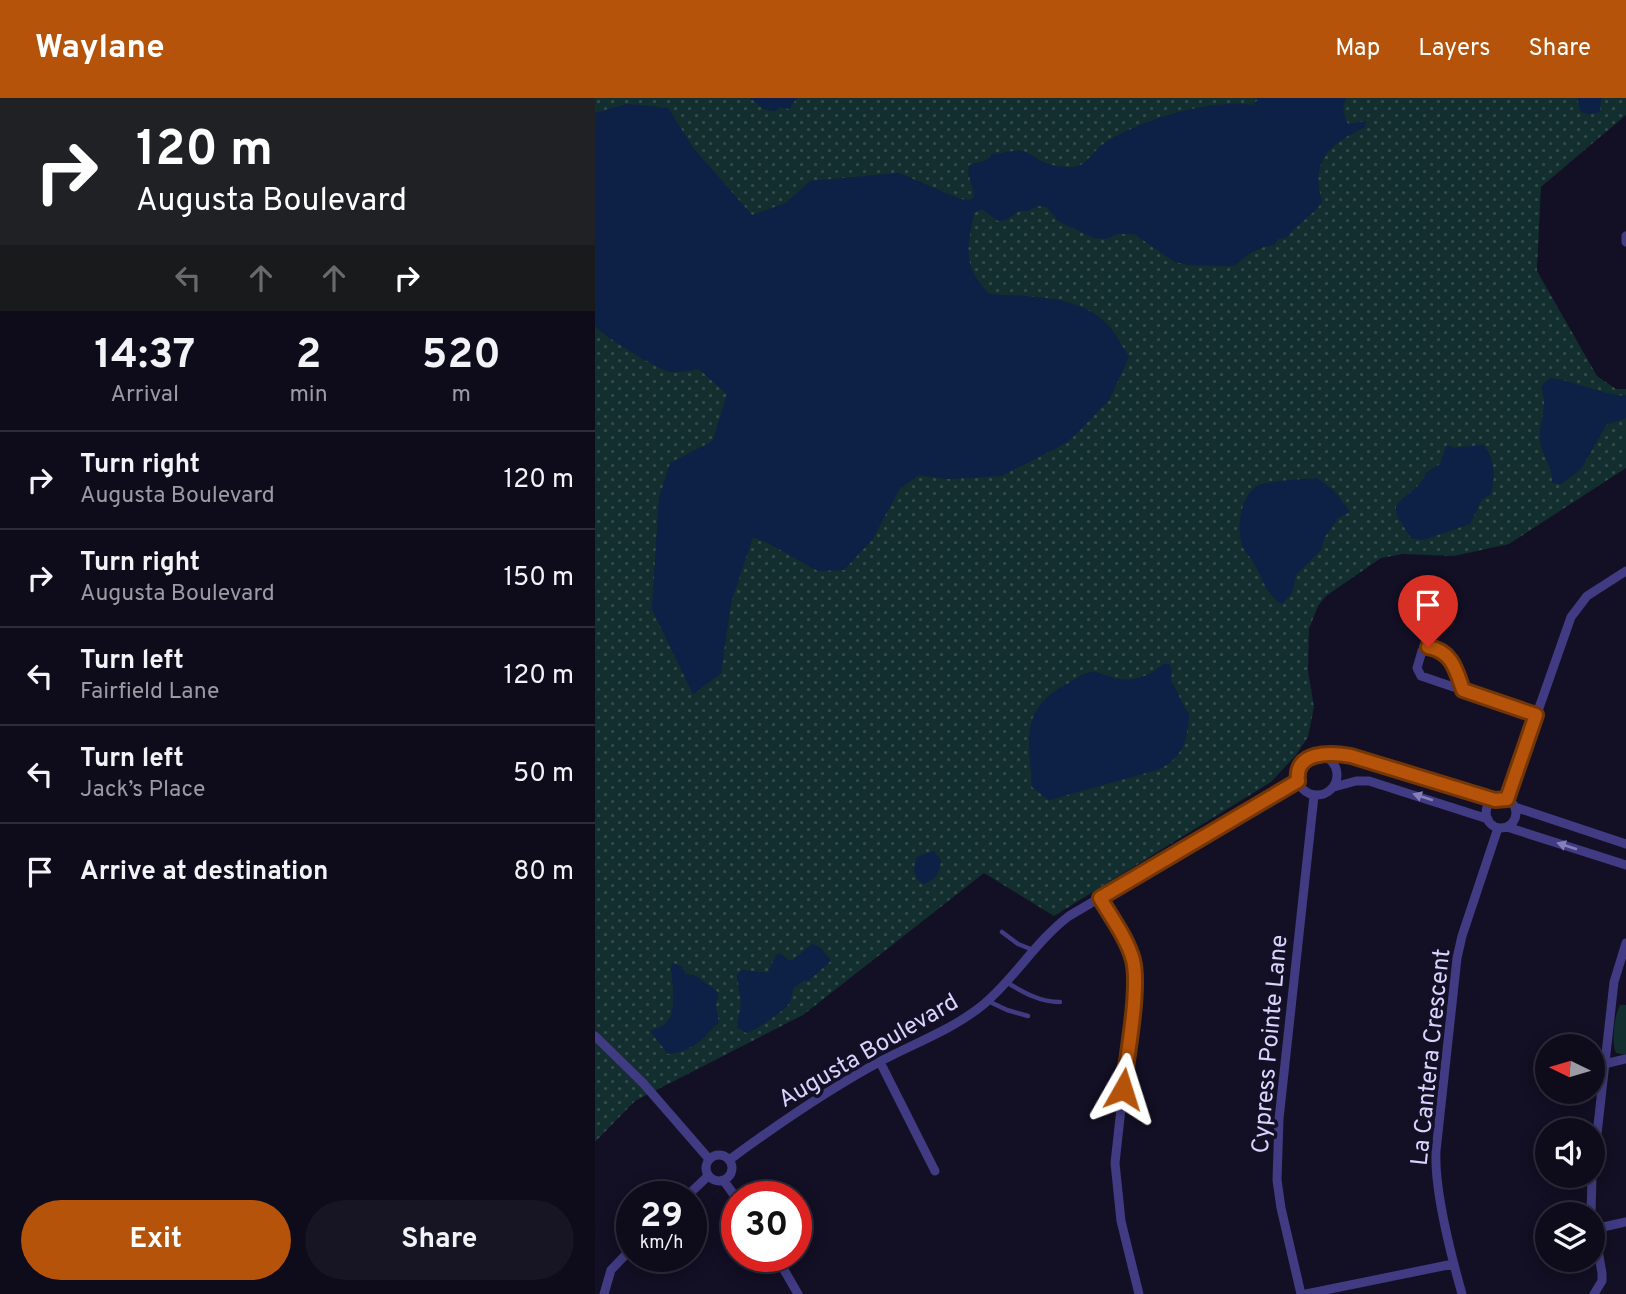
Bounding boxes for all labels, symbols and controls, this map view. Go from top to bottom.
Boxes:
text: Waylane [35,28,165,70]
text: Map [1335,34,1380,64]
text: Layers [1418,34,1490,64]
text: Share [1528,34,1591,64]
text: 120 m [136,121,273,183]
icon: right [21,126,112,217]
text: Augusta Boulevard [136,182,407,222]
icon: left [169,259,207,297]
icon: ahead [242,259,280,297]
icon: ahead [315,259,353,297]
icon: right [388,259,426,297]
text: 14:37 [94,330,195,383]
text: 2 [296,330,321,383]
text: 520 [422,330,501,383]
text: Arrival [110,381,179,410]
text: min [289,381,328,410]
text: m [452,381,471,410]
text: Turn right [80,449,200,482]
icon: right [21,461,59,499]
text: 120 m [504,464,574,497]
text: Augusta Boulevard [80,482,275,511]
text: Turn right [80,547,200,580]
icon: right [21,559,59,597]
text: 150 m [503,562,574,595]
pin [1398,575,1458,647]
text: Augusta Boulevard [80,580,275,609]
icon: arrive [1409,586,1447,624]
text: Turn left [80,645,184,678]
icon: left [21,657,59,695]
text: 120 m [504,660,574,693]
text: Fairfield Lane [80,678,219,707]
text: Turn left [80,743,184,776]
icon: left [21,755,59,793]
text: 50 m [513,758,574,791]
text: Jack’s Place [80,776,206,805]
one-way arrow [1412,792,1433,802]
one-way arrow [1556,840,1577,851]
icon: arrive [21,853,59,891]
text: Arrive at destination [80,856,328,889]
text: 80 m [514,856,574,889]
street label: Cypress Pointe Lane [1246,933,1296,1155]
street label: La Cantera Crescent [1406,947,1458,1167]
street label: Augusta Boulevard [773,988,965,1116]
north arrow [1535,1034,1605,1104]
map controls [1535,1034,1605,1272]
position arrow [1086,1052,1160,1126]
button: sound [1535,1118,1605,1188]
speed limit sign: 30 [721,1181,812,1272]
text: 29 [640,1195,683,1239]
button: Exit [21,1200,291,1280]
button: Share [305,1200,574,1280]
button: layers [1535,1202,1605,1272]
text: km/h [640,1232,683,1255]

